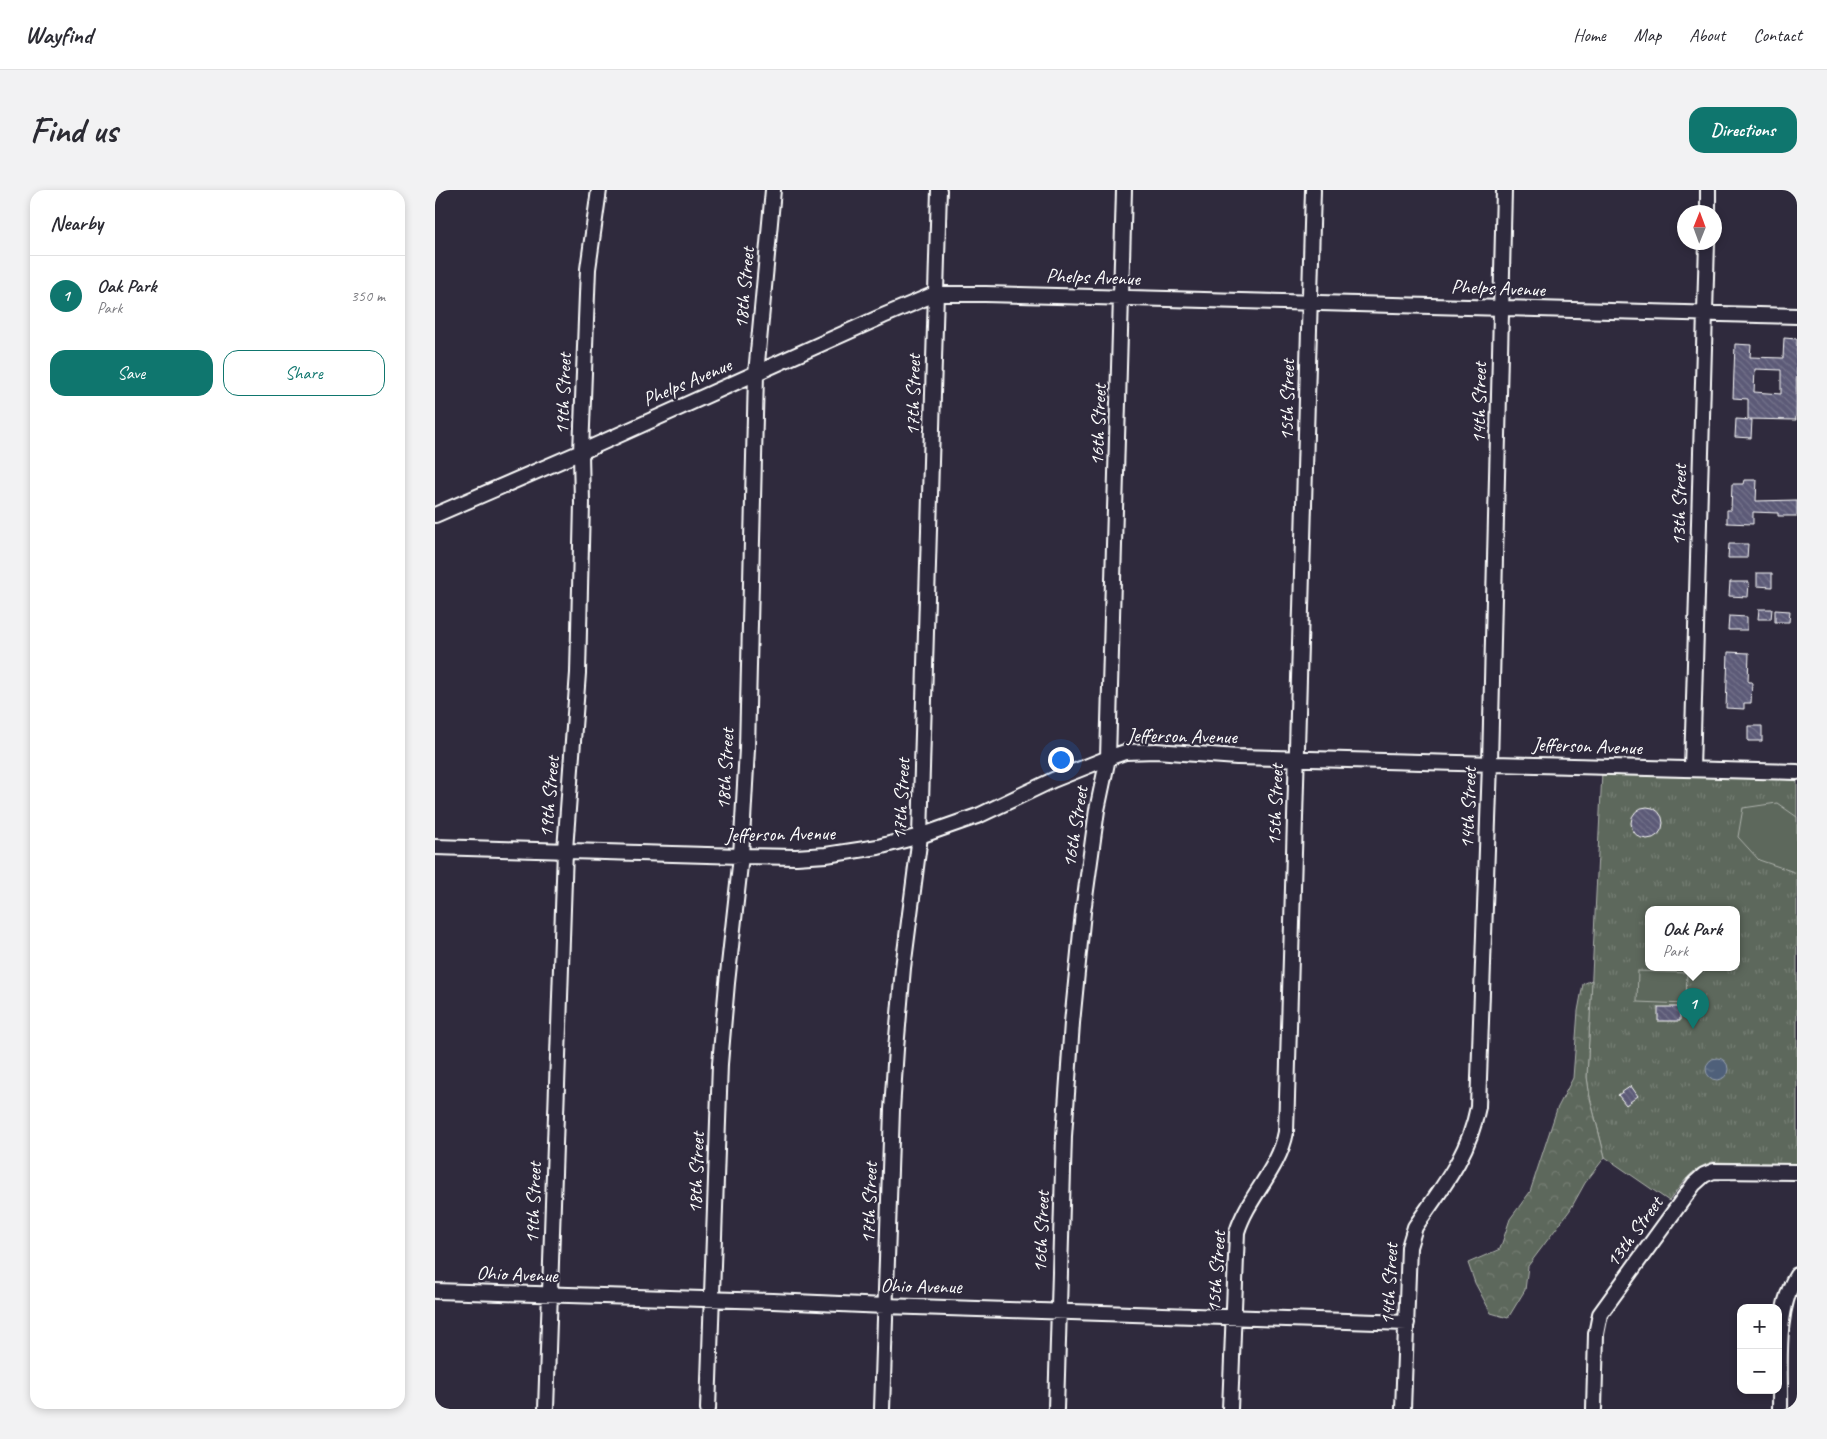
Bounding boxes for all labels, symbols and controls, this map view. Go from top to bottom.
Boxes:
text: Wayfind [25,20,92,50]
text: Home [1573,24,1606,46]
text: Map [1634,24,1661,46]
text: About [1689,24,1725,46]
text: Contact [1753,24,1802,46]
button: Directions [1689,107,1797,153]
text: Find us [30,108,117,153]
north arrow [1677,205,1722,250]
text: Nearby [50,210,103,236]
street label: 18th Street [728,244,760,330]
street label: Phelps Avenue [1046,263,1142,291]
text: Oak Park [97,274,156,298]
street label: Phelps Avenue [1451,274,1547,302]
text: 1 [62,286,70,306]
text: 350 m [351,286,385,306]
text: Park [97,298,122,318]
button: Save [50,350,213,396]
button: Share [223,350,385,396]
street label: 19th Street [549,350,577,435]
street label: Phelps Avenue [639,352,736,412]
street label: 17th Street [900,352,926,436]
street label: 15th Street [1274,357,1300,441]
street label: 14th Street [1466,360,1492,444]
street label: 16th Street [1084,381,1112,466]
street label: 13th Street [1666,462,1692,546]
street label: Jefferson Avenue [1126,723,1239,749]
street label: 18th Street [710,725,740,810]
street label: Jefferson Avenue [1531,732,1644,760]
your location [1048,747,1074,773]
street label: 19th Street [533,753,565,839]
street label: 17th Street [886,755,916,840]
street label: 15th Street [1261,761,1289,846]
street label: 14th Street [1454,764,1482,849]
street label: 16th Street [1056,782,1094,869]
street label: Jefferson Avenue [724,821,837,847]
popup [1645,906,1740,971]
text: Oak Park [1663,917,1722,941]
text: Park [1663,941,1688,961]
pin: 1 [1677,988,1709,1029]
street label: 18th Street [682,1129,710,1214]
street label: 19th Street [519,1159,547,1244]
street label: 17th Street [855,1159,883,1244]
street label: 16th Street [1027,1188,1055,1273]
street label: 13th Street [1600,1190,1670,1272]
street label: 15th Street [1201,1228,1231,1314]
street label: 14th Street [1374,1240,1404,1325]
street label: Ohio Avenue [476,1260,559,1288]
street label: Ohio Avenue [880,1273,963,1299]
map controls [1737,1304,1782,1394]
button: + [1737,1304,1782,1349]
button: − [1737,1349,1782,1394]

